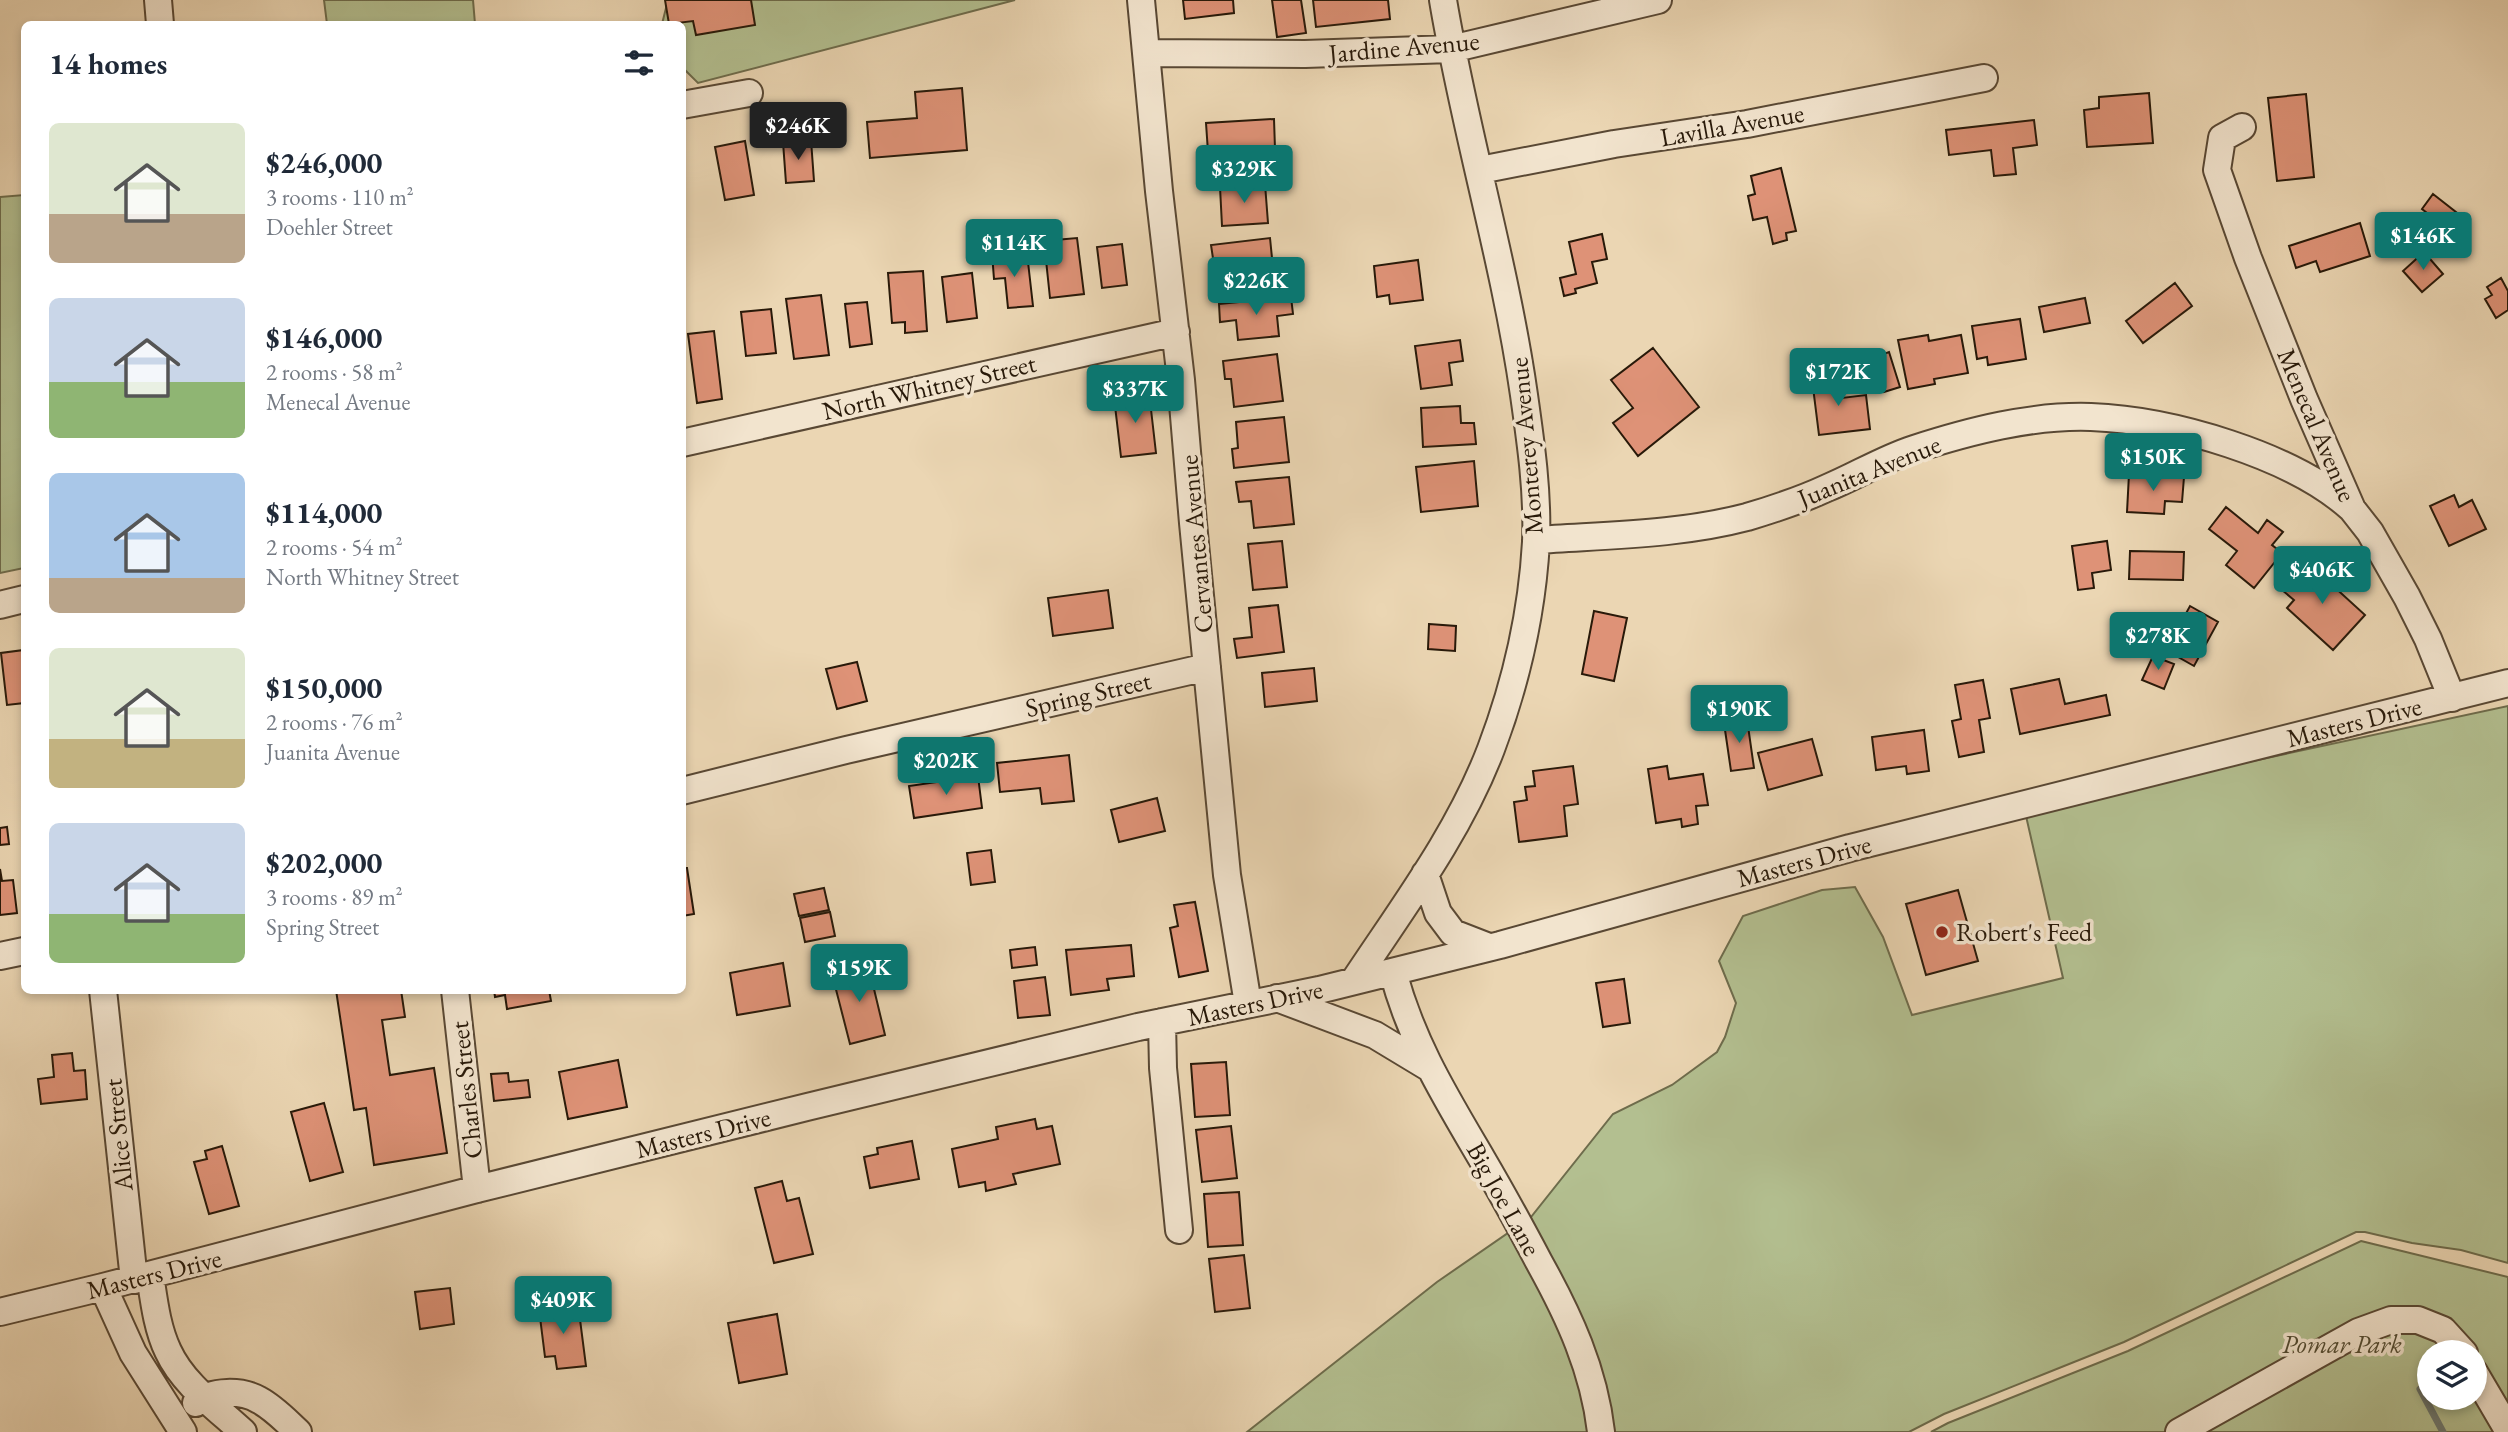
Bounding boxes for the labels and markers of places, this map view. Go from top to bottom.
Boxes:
pin: $246K [749,102,847,162]
pin: $329K [1195,146,1293,205]
pin: $146K [2374,212,2472,272]
pin: $114K [965,219,1063,279]
pin: $226K [1207,258,1305,317]
pin: $172K [1789,348,1887,408]
pin: $337K [1086,366,1184,425]
pin: $150K [2104,434,2202,493]
pin: $406K [2273,546,2371,606]
pin: $278K [2109,612,2207,672]
pin: $190K [1690,686,1788,745]
pin: $202K [897,738,995,797]
place label: Robert's Feed [1956,915,2093,949]
marker: Robert's Feed [1934,924,1950,940]
pin: $159K [810,944,908,1004]
pin: $409K [514,1276,612,1336]

